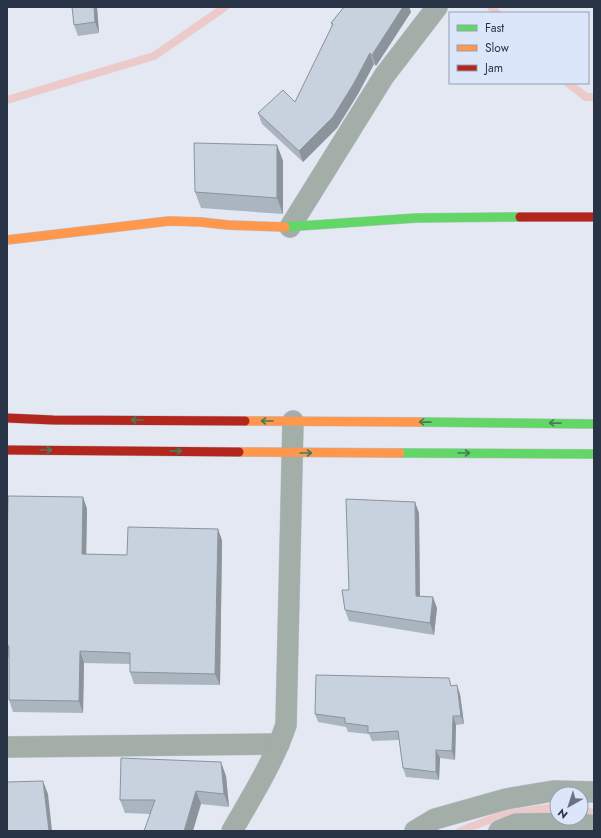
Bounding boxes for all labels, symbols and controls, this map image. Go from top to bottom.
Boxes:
legend [449,12,589,84]
text: Fast [485,19,504,37]
text: Slow [485,39,510,57]
text: Jam [483,59,503,77]
one-way arrow [131,416,144,424]
one-way arrow [261,417,274,424]
one-way arrow [419,418,432,426]
one-way arrow [549,419,562,427]
one-way arrow [39,446,52,454]
one-way arrow [169,447,182,455]
one-way arrow [299,449,312,457]
one-way arrow [457,449,470,457]
north arrow [549,786,589,826]
text: N [554,805,571,823]

